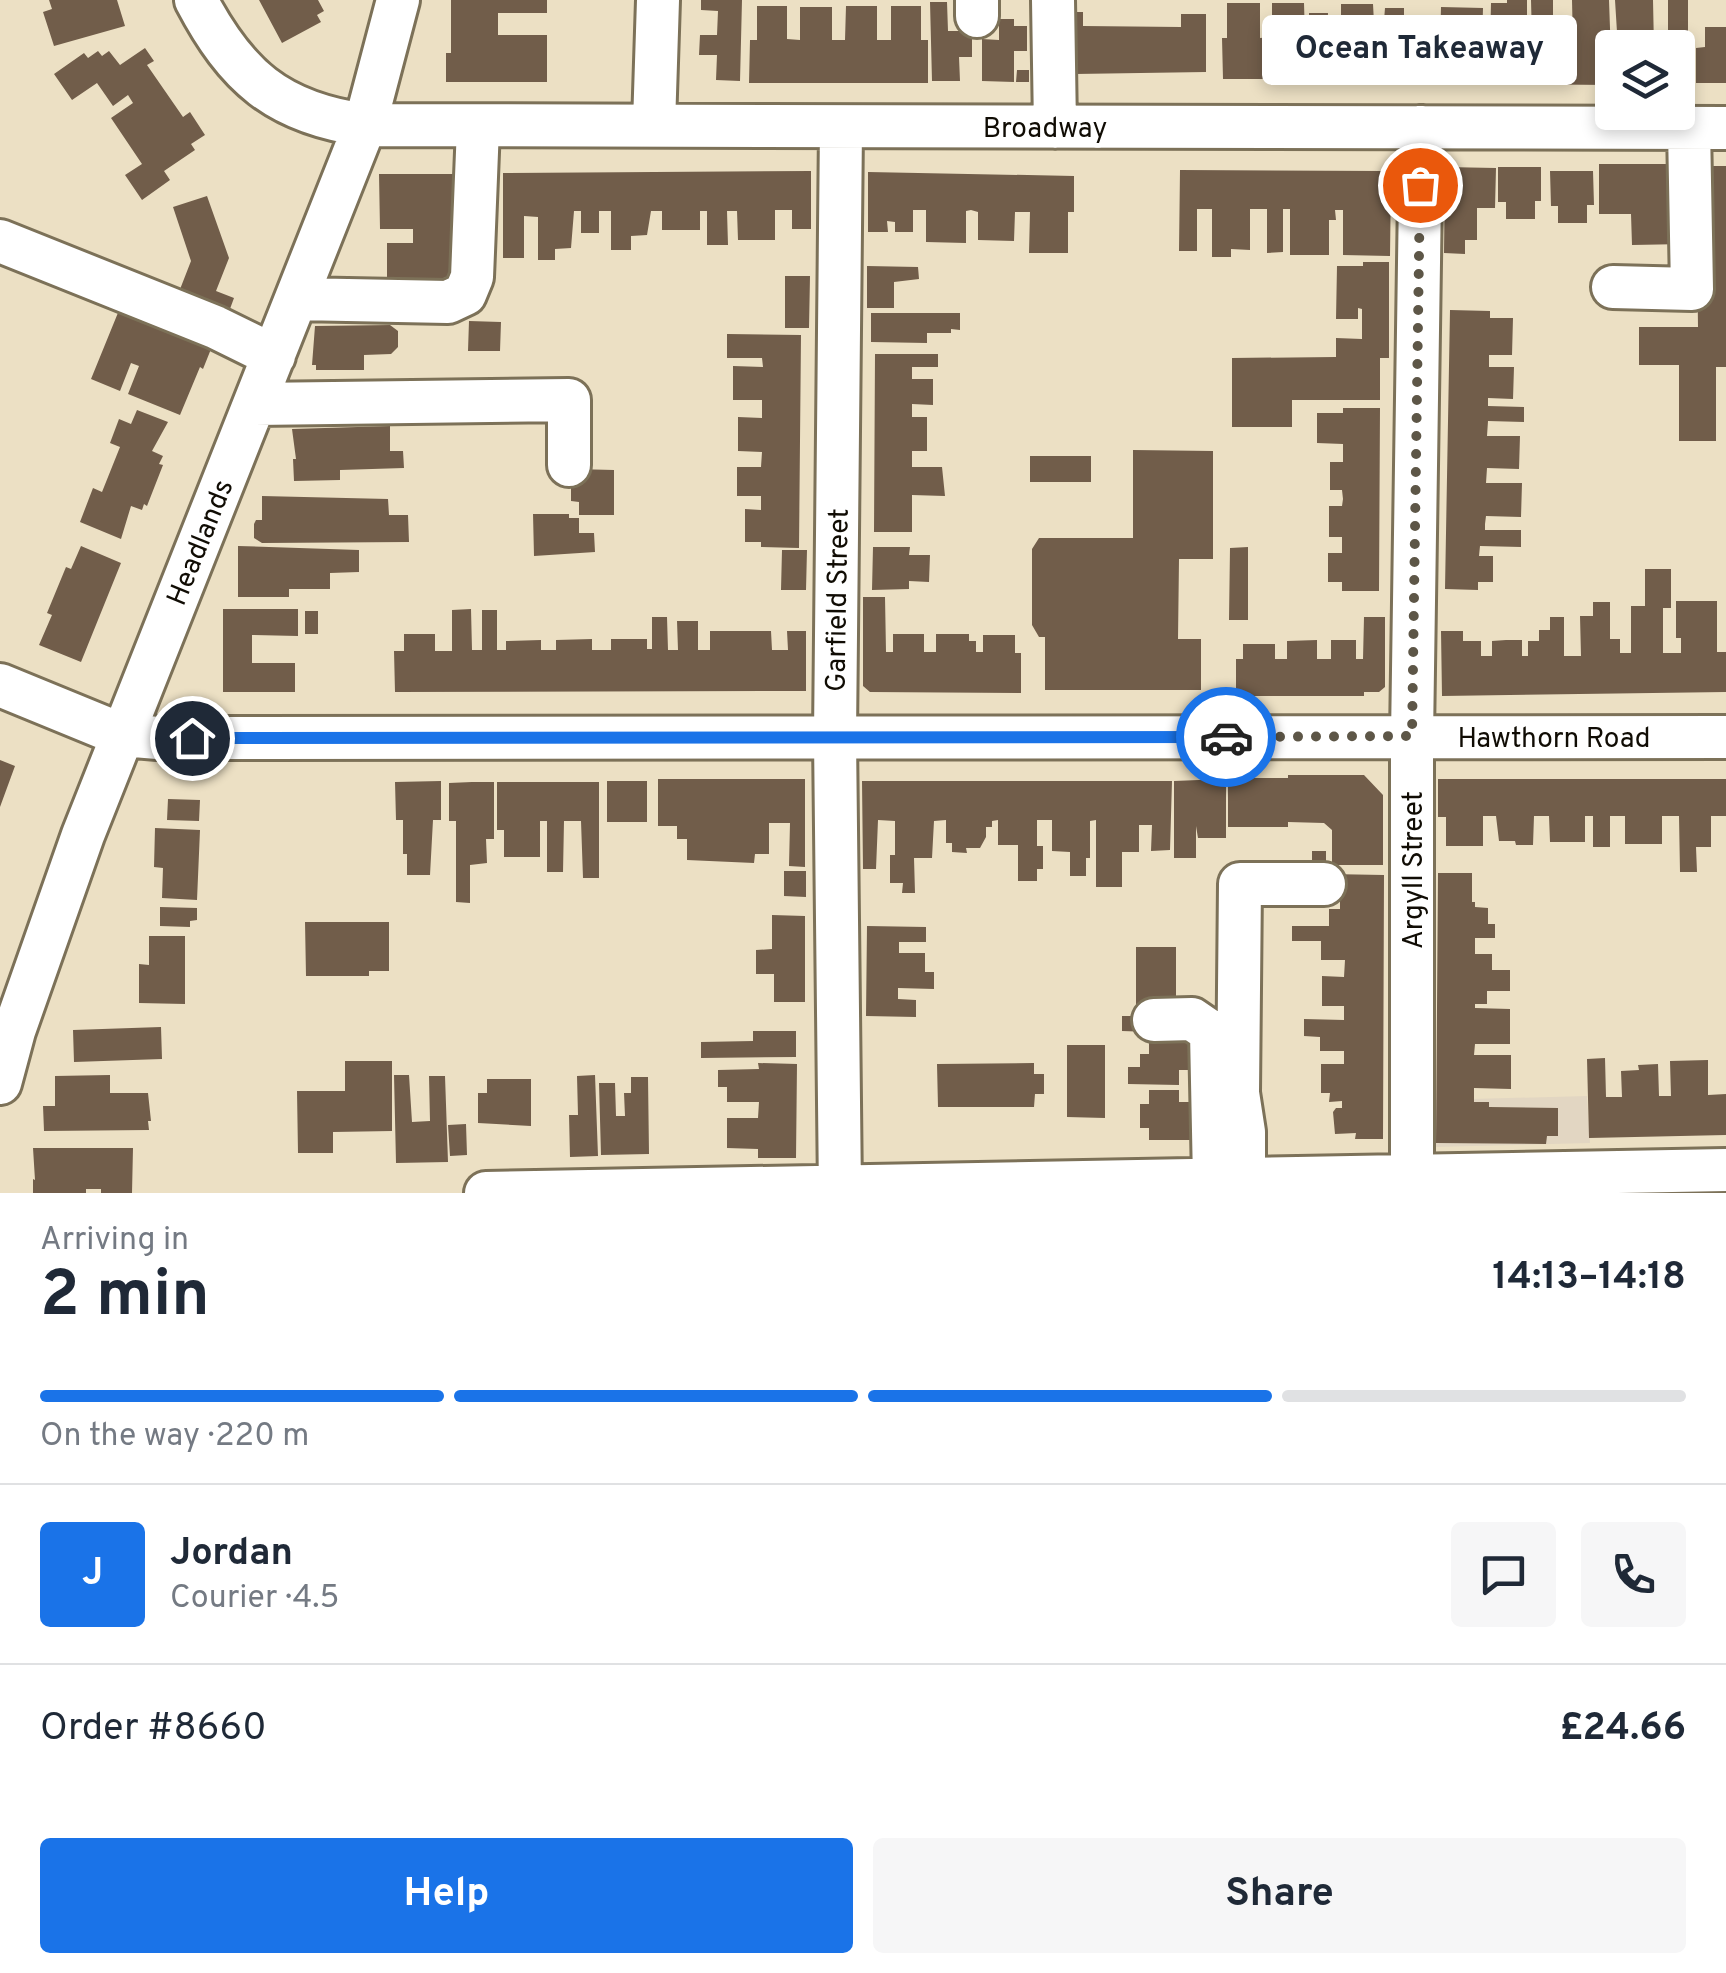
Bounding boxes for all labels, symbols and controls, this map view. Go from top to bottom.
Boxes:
callout: Ocean Takeaway [1262,15,1578,85]
text: Ocean Takeaway [1295,30,1544,70]
map controls [1595,30,1695,130]
button: layers [1595,30,1695,130]
street label: Broadway [983,112,1107,148]
pin [1378,143,1463,228]
icon: bag [1393,158,1448,213]
street label: Headlands [160,475,243,612]
street label: Garfield Street [819,508,859,692]
courier [1176,687,1276,787]
pin [150,696,235,781]
icon: car [1199,710,1254,765]
icon: home [165,711,220,766]
street label: Hawthorn Road [1457,722,1651,758]
street label: Argyll Street [1397,791,1433,949]
text: Arriving in [40,1221,189,1261]
text: 14:13–14:18 [1492,1254,1686,1303]
text: 2 min [40,1257,210,1339]
text: On the way · 220 m [40,1417,309,1457]
button: chat [1451,1522,1556,1627]
button: phone [1581,1522,1686,1627]
text: Jordan [170,1530,293,1579]
text: J [82,1550,103,1599]
text: Courier · 4.5 [170,1579,339,1619]
text: Order #8660 [40,1705,267,1754]
text: £24.66 [1560,1705,1686,1754]
button: Help [40,1838,853,1953]
button: Share [873,1838,1686,1953]

